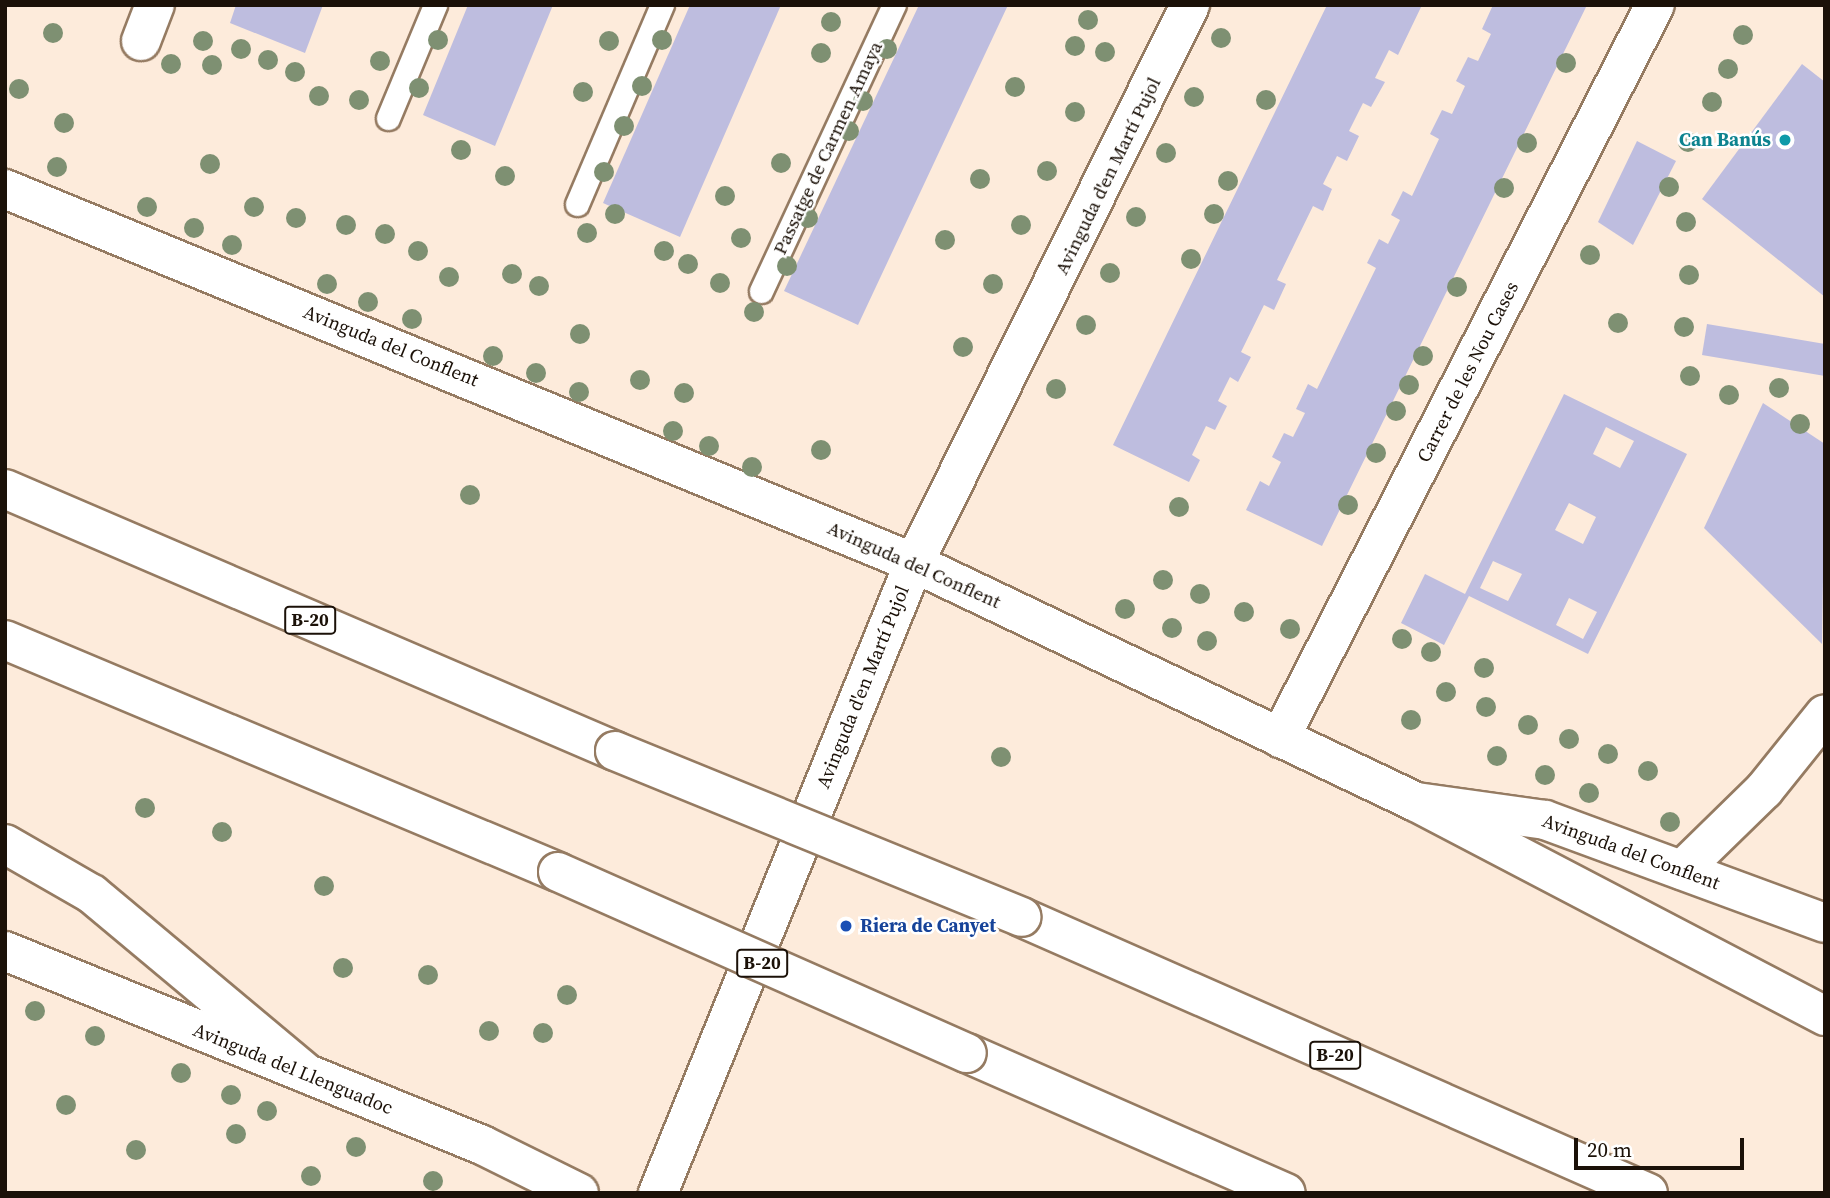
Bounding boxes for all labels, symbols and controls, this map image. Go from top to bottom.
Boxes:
street label: Passatge de Carmen Amaya [769,38,887,258]
street label: Avinguda d'en Martí Pujol [1050,74,1166,278]
place label: Can Banús [1679,129,1771,151]
marker: Can Banús [1777,132,1793,148]
street label: Carrer de les Nou Cases [1412,278,1524,466]
street label: Avinguda del Conflent [300,300,482,392]
street label: Avinguda del Conflent [824,517,1004,613]
street label: Avinguda d'en Martí Pujol [812,582,914,792]
road number: B-20 [284,606,336,634]
street label: Avinguda del Conflent [1539,809,1723,895]
place label: Riera de Canyet [860,915,996,937]
marker: Riera de Canyet [838,918,854,934]
road number: B-20 [736,948,788,978]
street label: Avinguda del Llenguadoc [190,1018,396,1120]
road number: B-20 [1309,1040,1361,1070]
scale bar [1578,1124,1748,1168]
text: 20 m [1587,1135,1632,1164]

